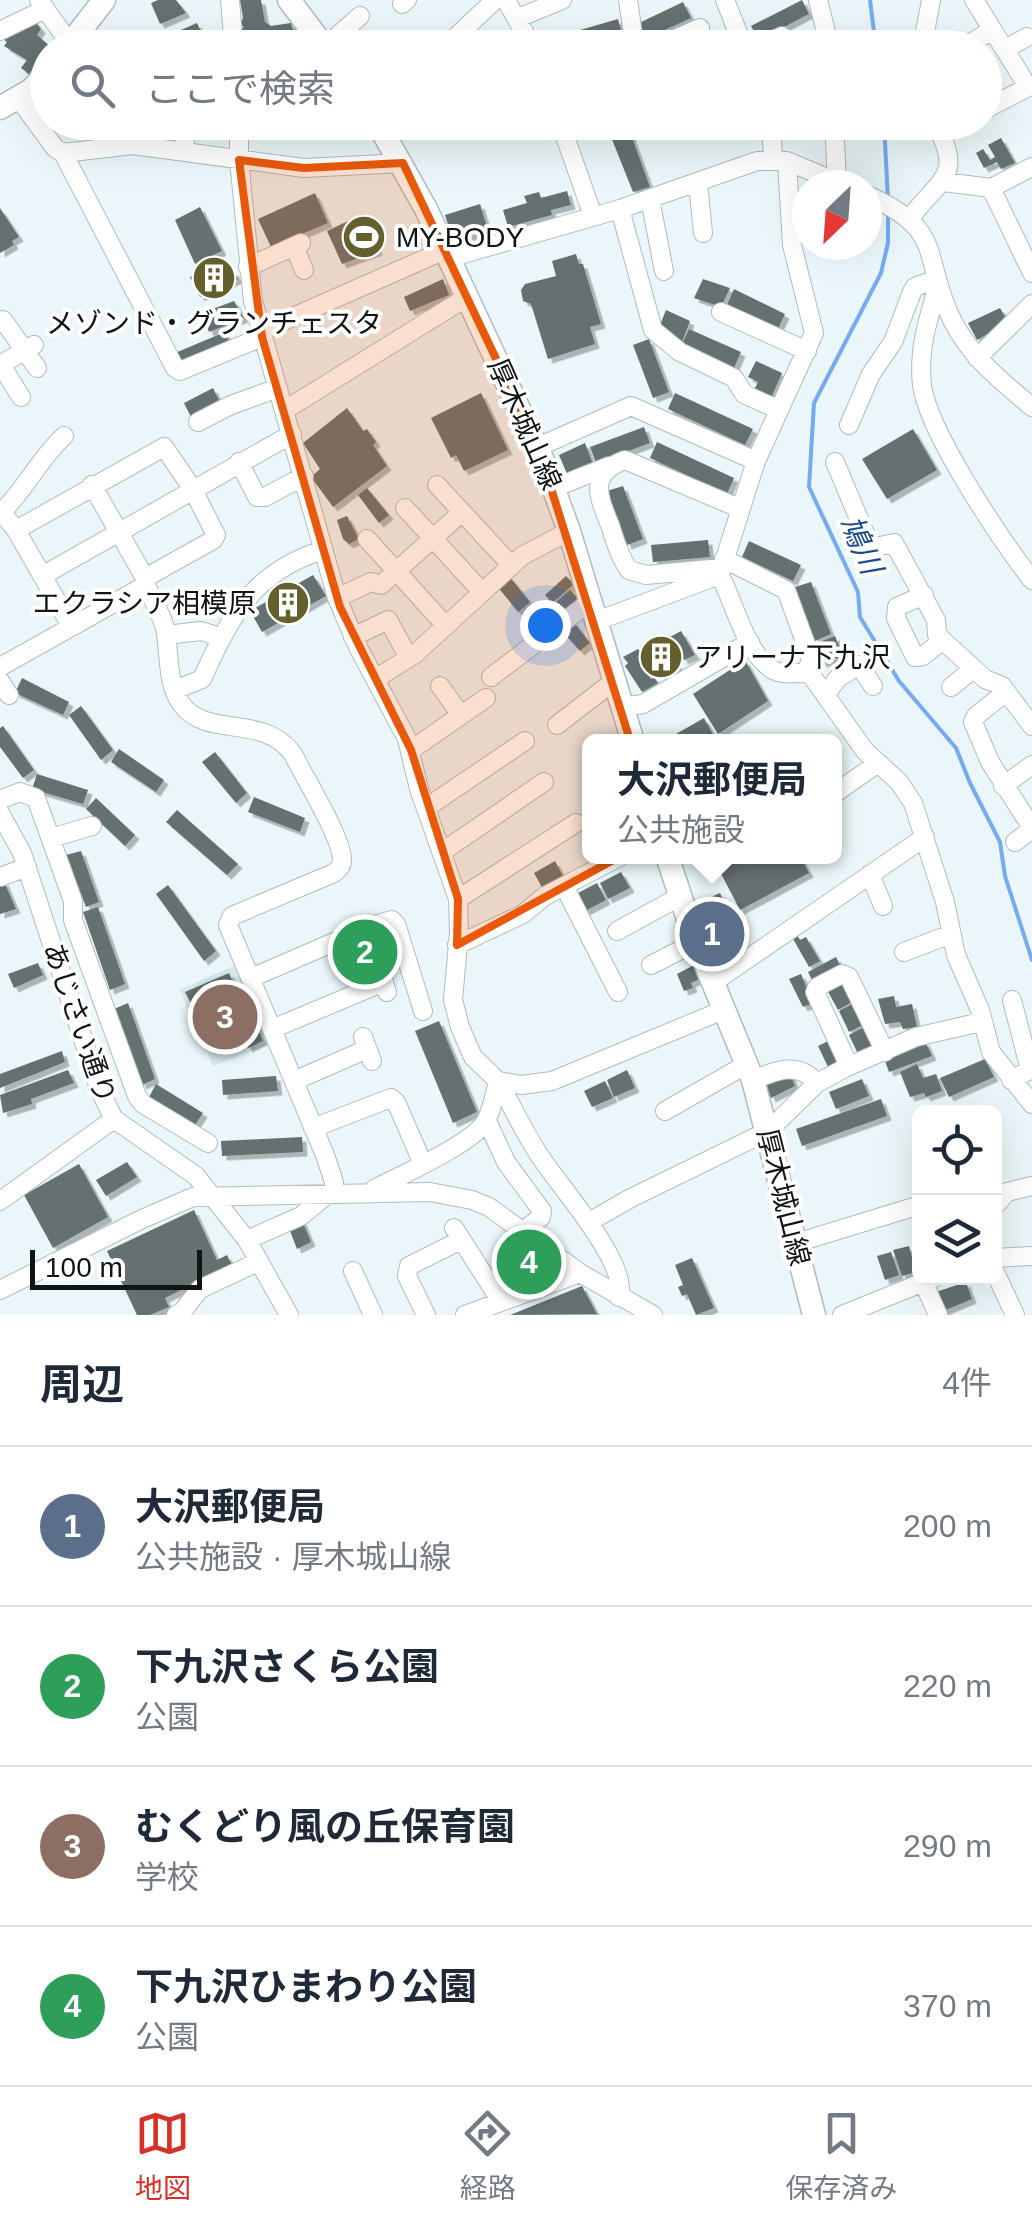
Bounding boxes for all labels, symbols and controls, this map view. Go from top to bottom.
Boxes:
search box [30,30,1002,140]
icon: search [65,58,120,113]
text: ここで検索 [145,68,335,110]
north arrow [792,170,882,260]
sports icon: MY-BODY [341,214,387,260]
place label: MY-BODY [396,222,524,253]
building icon: メゾンド・グランチェスタ [191,255,237,301]
place label: メゾンド・グランチェスタ [46,308,382,339]
street label: 厚木城山線 [482,354,567,494]
water label: 鳩川 [834,511,890,582]
building icon: エクラシア相模原 [265,580,311,626]
place label: エクラシア相模原 [33,588,256,619]
your location [520,600,571,651]
building icon: アリーナ下九沢 [638,634,684,680]
place label: アリーナ下九沢 [694,642,890,673]
popup [582,734,842,864]
text: 大沢郵便局 [617,759,807,801]
text: 公共施設 [617,812,745,848]
pin: 1 [680,896,744,972]
pin: 2 [332,914,398,990]
street label: あじさい通り [38,939,122,1108]
pin: 3 [192,980,258,1054]
map controls [912,1105,1002,1285]
button: locate [912,1105,1002,1195]
street label: 厚木城山線 [752,1125,815,1269]
button: layers [912,1195,1002,1285]
pin: 4 [496,1224,562,1300]
scale bar [30,1245,202,1290]
text: 100 m [45,1252,123,1283]
text: 周辺 [40,1361,124,1408]
text: 4件 [942,1365,992,1401]
text: 大沢郵便局 [135,1486,325,1528]
text: 1 [64,1508,81,1544]
text: 200 m [903,1508,992,1544]
text: 公共施設 · 厚木城山線 [135,1539,451,1575]
text: 下九沢さくら公園 [135,1646,439,1688]
text: 2 [64,1668,81,1704]
text: 220 m [903,1668,992,1704]
text: 公園 [135,1699,199,1735]
text: むくどり風の丘保育園 [135,1806,515,1848]
text: 3 [64,1828,81,1864]
text: 290 m [903,1828,992,1864]
text: 学校 [135,1859,199,1895]
text: 下九沢ひまわり公園 [135,1966,477,2008]
text: 4 [64,1988,81,2024]
text: 370 m [903,1988,992,2024]
text: 公園 [135,2019,199,2055]
tab: 地図 [135,2106,191,2206]
tab: 経路 [460,2106,516,2206]
tab: 保存済み [785,2106,897,2206]

